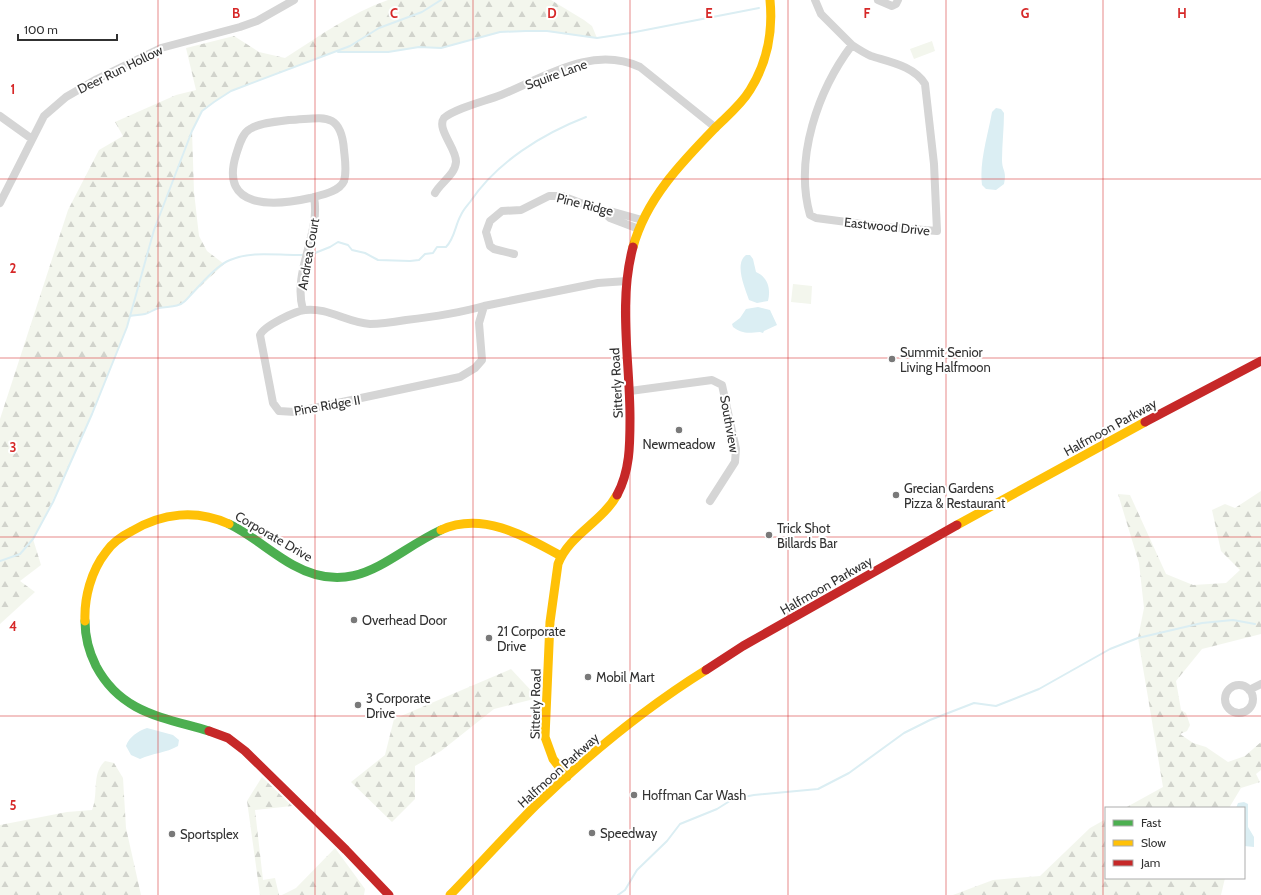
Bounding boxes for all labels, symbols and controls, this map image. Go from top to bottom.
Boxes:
text: B [232,5,240,21]
text: C [390,5,398,21]
text: D [547,5,557,21]
text: E [705,5,713,21]
text: F [864,5,871,21]
text: G [1021,5,1030,21]
text: H [1177,5,1187,21]
scale bar [18,16,117,42]
text: 100 m [24,22,58,37]
street label: Deer Run Hollow [75,41,166,97]
street label: Squire Lane [523,55,589,93]
text: 1 [11,81,15,97]
street label: Pine Ridge [555,189,615,219]
street label: Eastwood Drive [843,214,931,238]
street label: Andrea Court [294,216,322,291]
text: 2 [10,260,17,276]
place label: Summit Senior Living Halfmoon [900,344,991,375]
street label: Sitterly Road [606,347,626,419]
marker: Summit Senior Living Halfmoon [887,354,897,364]
street label: Pine Ridge II [292,391,362,419]
street label: Southview [717,394,743,455]
street label: Halfmoon Parkway [1061,395,1160,459]
marker: Newmeadow [674,425,684,435]
place label: Newmeadow [642,436,716,452]
text: 3 [9,439,17,455]
place label: Grecian Gardens Pizza & Restaurant [904,480,1006,511]
marker: Grecian Gardens Pizza & Restaurant [891,490,901,500]
street label: Corporate Drive [232,507,316,565]
place label: Trick Shot Billards Bar [777,520,838,551]
marker: Trick Shot Billards Bar [764,530,774,540]
street label: Halfmoon Parkway [777,552,875,618]
place label: Overhead Door [362,612,448,628]
marker: Overhead Door [349,615,359,625]
text: 4 [9,618,17,634]
place label: 21 Corporate Drive [497,623,566,654]
marker: 21 Corporate Drive [484,633,494,643]
street label: Sitterly Road [526,669,544,739]
place label: Mobil Mart [596,669,655,685]
marker: Mobil Mart [583,672,593,682]
place label: 3 Corporate Drive [366,690,431,721]
marker: 3 Corporate Drive [353,700,363,710]
street label: Halfmoon Parkway [514,729,602,811]
place label: Hoffman Car Wash [642,787,746,803]
marker: Hoffman Car Wash [629,790,639,800]
text: 5 [10,797,17,813]
legend [1105,807,1245,879]
text: Fast [1141,815,1161,830]
place label: Speedway [600,825,658,841]
place label: Sportsplex [180,826,240,842]
marker: Speedway [587,828,597,838]
marker: Sportsplex [167,829,177,839]
text: Slow [1141,835,1166,850]
text: Jam [1140,855,1160,870]

